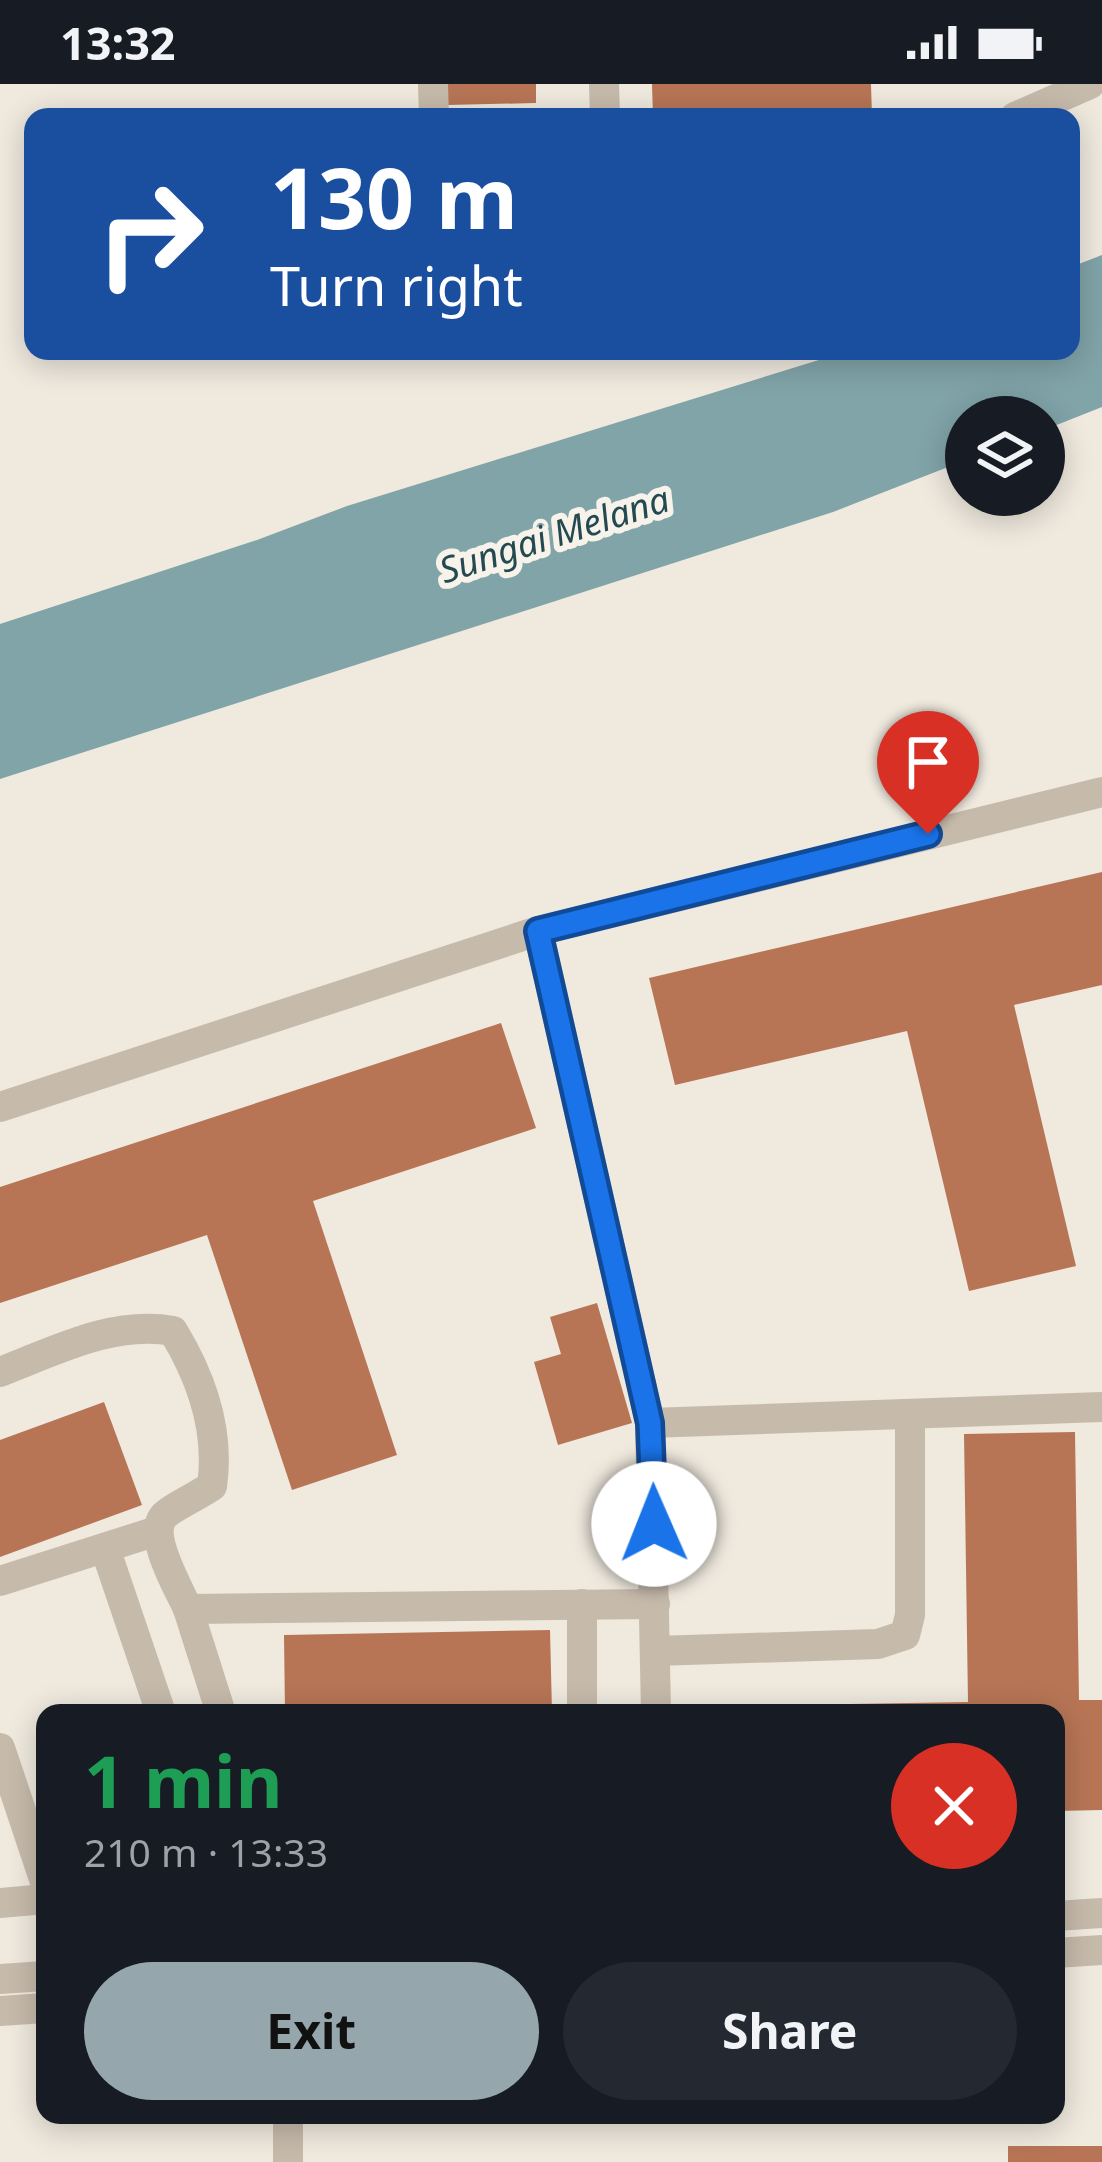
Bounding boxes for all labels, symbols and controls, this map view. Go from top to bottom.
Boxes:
text: 13:32 [60,12,176,73]
text: 130 m [270,139,518,254]
icon: right [72,156,228,312]
text: Turn right [270,248,523,322]
map controls [945,396,1065,516]
button: layers [945,396,1065,516]
water label: Sungai Melana [433,474,675,594]
pin [877,711,979,834]
icon: arrive [895,729,961,795]
position arrow [591,1461,717,1587]
text: 1 min [84,1731,282,1829]
button: close [891,1743,1017,1869]
text: 210 m · 13:33 [84,1825,328,1878]
button: Exit [84,1962,539,2100]
button: Share [563,1962,1017,2100]

